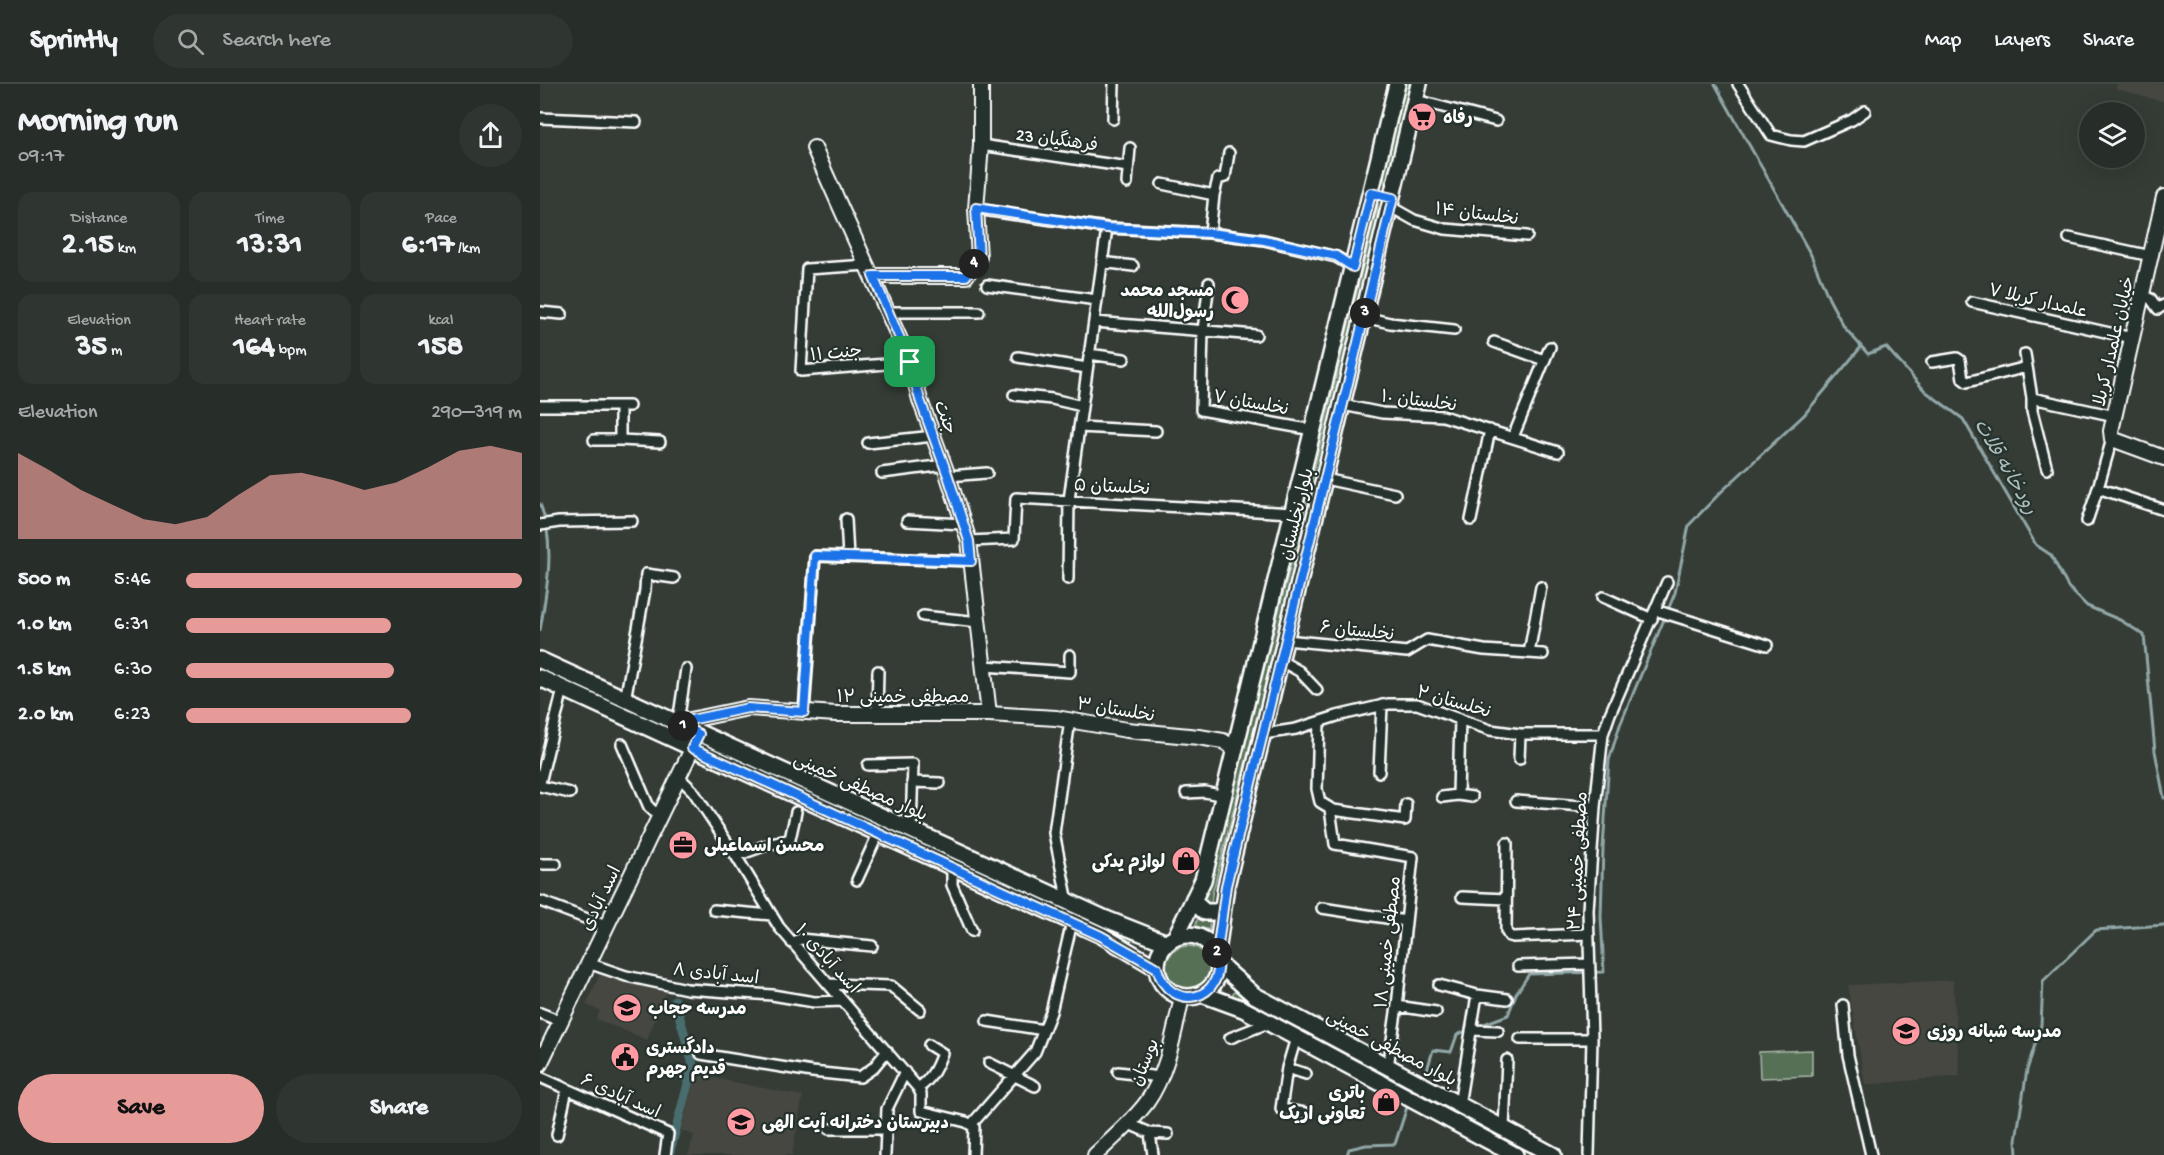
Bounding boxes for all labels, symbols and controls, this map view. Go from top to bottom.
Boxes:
search box [153,14,573,68]
text: Sprintly [30,25,117,58]
icon: search [174,25,207,58]
text: Search here [222,28,331,54]
text: Map [1925,29,1961,54]
text: Layers [1994,29,2050,54]
text: Share [2083,29,2134,54]
supermarket icon: رفاه [1406,101,1438,133]
map controls [2079,102,2145,168]
button: layers [2079,102,2145,168]
text: Morning run [18,104,178,142]
button: share [459,104,522,167]
place label: رفاه [1443,107,1473,130]
street label: فرهنگیان 23 [1014,123,1099,158]
text: 09:17 [18,146,64,169]
street label: نخلستان ۱۴ [1434,200,1520,231]
text: Distance [71,210,127,229]
text: Time [255,210,285,229]
text: Pace [425,210,457,229]
text: 2.15 [62,229,114,264]
text: 13:31 [238,229,302,264]
text: 6:17 [402,229,454,264]
text: km [114,240,136,259]
text: /km [454,240,480,259]
pin: 4 [959,249,989,279]
text: 4 [970,254,978,273]
street label: خیابان علمدار کربلا [2090,275,2141,408]
street label: علمدار کربلا ۷ [1986,281,2089,324]
place label: مسجد محمد رسول‌الله [1120,282,1214,324]
mosque icon: مسجد محمد رسول‌الله [1219,284,1251,316]
pin: 3 [1350,298,1380,328]
text: 3 [1361,303,1369,322]
text: Elevation [67,312,131,331]
text: Heart rate [234,312,306,331]
text: kcal [429,312,453,331]
text: 35 [76,331,107,366]
text: 164 [234,331,275,366]
text: 158 [419,331,463,366]
pin [884,336,935,387]
text: m [107,342,122,361]
text: bpm [275,342,306,361]
street label: جنت ۱۱ [809,342,863,367]
icon: arrive [893,345,926,378]
street label: نخلستان ۷ [1211,387,1290,421]
street label: نخلستان ۱۰ [1380,387,1458,418]
street label: جنت [928,398,960,438]
text: Elevation [18,402,98,425]
text: 290–319 m [431,402,522,425]
water label: رودخانه قلات [1967,415,2042,520]
street label: بلوار نخلستان [1277,466,1320,563]
street label: نخلستان ۵ [1073,476,1151,501]
text: 500 m [18,569,70,592]
text: 5:46 [114,569,150,592]
text: 1.0 km [18,614,72,637]
text: 6:31 [114,614,149,637]
street label: نخلستان ۶ [1318,618,1395,647]
text: 1.5 km [18,659,71,682]
text: 6:30 [114,659,152,682]
street label: نخلستان ۲ [1414,683,1493,724]
street label: مصطفی خمینی ۱۲ [837,688,969,709]
street label: نخلستان ۳ [1075,695,1156,728]
text: 2.0 km [18,704,73,727]
text: 6:23 [114,704,151,727]
pin: 1 [668,711,698,741]
text: 1 [680,716,686,735]
street label: بلوار مصطفی خمینی [790,749,930,827]
street label: مصطفی خمینی ۲۴ [1565,791,1594,931]
office icon: محسن اسماعیلی [667,829,699,861]
place label: محسن اسماعیلی [704,837,824,858]
shop icon: لوازم یدکی [1170,845,1202,877]
place label: لوازم یدکی [1092,853,1165,875]
street label: اسد آبادی [577,863,627,935]
street label: مصطفی خمینی ۱۸ [1372,875,1407,1009]
street label: اسد آبادی ۱۰ [789,920,864,999]
pin: 2 [1202,938,1232,968]
text: 2 [1213,943,1221,962]
street label: اسد آبادی ۸ [672,960,760,990]
school or university icon: مدرسه حجاب [611,992,643,1024]
place label: مدرسه حجاب [648,1000,747,1021]
street label: بلوار مصطفی خمینی [1322,1006,1459,1092]
school or university icon: مدرسه شبانه روزی [1890,1015,1922,1047]
place label: مدرسه شبانه روزی [1927,1023,2062,1044]
place label: دادگستری قدیم جهرم [646,1036,726,1082]
street label: بوستان [1127,1036,1165,1090]
public building icon: دادگستری قدیم جهرم [609,1041,641,1073]
street label: اسد آبادی ۶ [577,1070,663,1124]
button: Save [18,1074,264,1143]
button: Share [276,1074,522,1143]
place label: باتری تعاونی اریک [1279,1084,1366,1126]
shop icon: باتری تعاونی اریک [1370,1086,1402,1118]
school or university icon: دبیرستان دخترانه آیت الهی [725,1106,757,1138]
place label: دبیرستان دخترانه آیت الهی [762,1112,949,1135]

